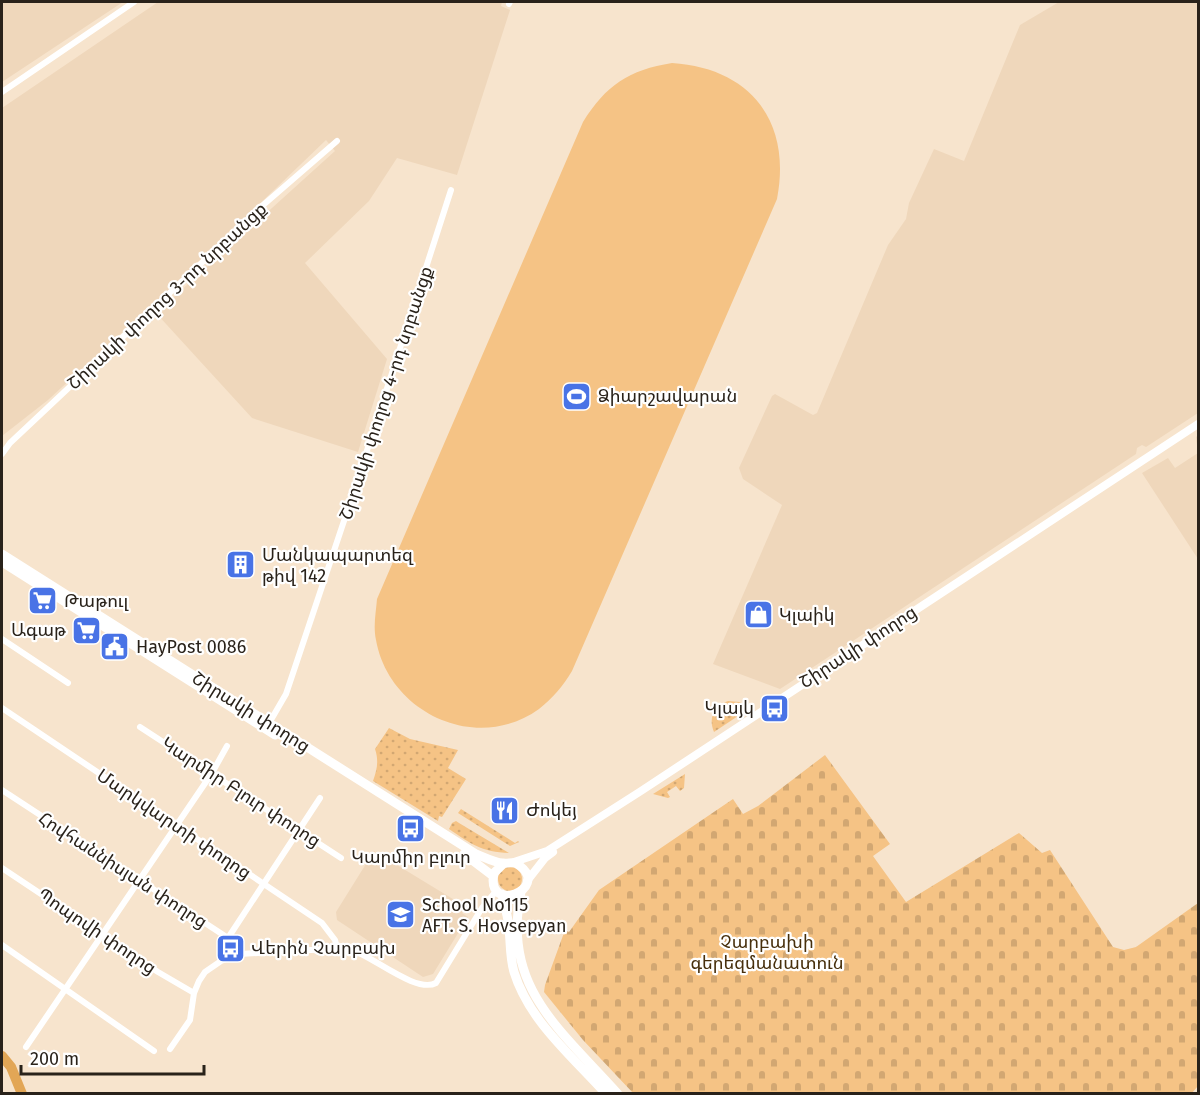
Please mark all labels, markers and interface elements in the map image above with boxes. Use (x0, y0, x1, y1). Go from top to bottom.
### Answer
street label: Շիրակի փողոց 3-րդ նրբանցք (63, 198, 271, 394)
street label: Շիրակի փողոց 4-րդ նրբանցք (335, 263, 437, 523)
sports icon: Ձիարշավարան (561, 380, 593, 412)
place label: Ձիարշավարան (598, 385, 737, 407)
place label: Մանկապարտեզ թիվ 142 (262, 544, 414, 587)
building icon: Մանկապարտեզ թիվ 142 (225, 549, 257, 581)
supermarket icon: Թաթուլ (27, 585, 59, 617)
place label: Թաթուլ (64, 590, 129, 612)
shop icon: Կլաիկ (742, 599, 774, 631)
street label: Շիրակի փողոց (795, 601, 921, 693)
place label: Կլաիկ (779, 604, 835, 626)
supermarket icon: Ագաթ (71, 614, 103, 646)
place label: Ագաթ (11, 619, 67, 641)
public building icon: HayPost 0086 (99, 631, 131, 663)
place label: HayPost 0086 (136, 636, 246, 658)
street label: Շիրակի փողոց (188, 667, 314, 757)
bus stop icon: Կլայկ (759, 692, 791, 724)
place label: Կլայկ (704, 697, 754, 719)
street label: Կարմիր Բլուր փողոց (157, 732, 325, 852)
street label: Մարկվարտի փողոց (93, 764, 255, 884)
restaurant icon: Ժոկեյ (489, 794, 521, 826)
place label: Ժոկեյ (526, 799, 577, 821)
street label: Հովհաննիսյան փողոց (34, 807, 212, 933)
bus stop icon: Կարմիր բլուր (395, 812, 427, 844)
place label: Կարմիր բլուր (351, 846, 471, 868)
street label: Պոպովի փողոց (33, 883, 161, 979)
place label: School No115 AFT. S. Hovsepyan (422, 894, 567, 937)
school or university icon: School No115 AFT. S. Hovsepyan (385, 899, 417, 931)
park label: Չարբախի գերեզմանատուն (690, 931, 844, 974)
bus stop icon: Վերին Չարբախ (214, 932, 246, 964)
place label: Վերին Չարբախ (251, 937, 396, 959)
scale bar (21, 1038, 204, 1076)
text: 200 m (30, 1048, 79, 1070)

